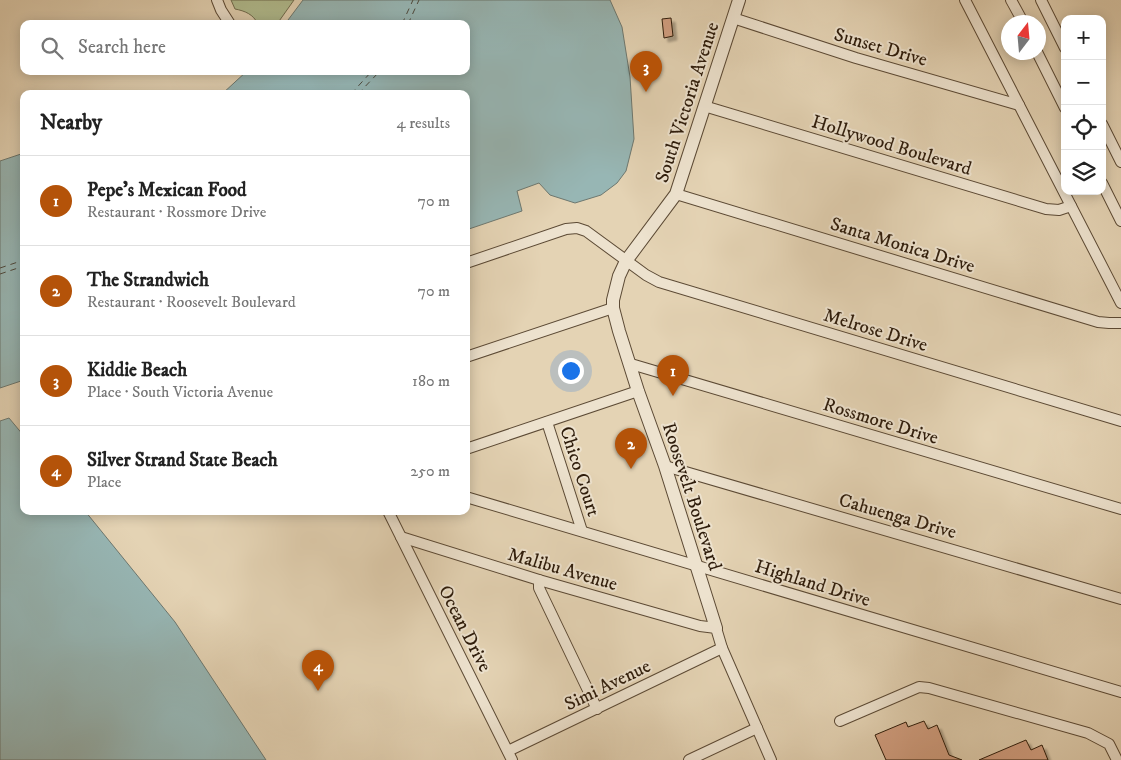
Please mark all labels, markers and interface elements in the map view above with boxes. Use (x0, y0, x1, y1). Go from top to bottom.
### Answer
north arrow (1001, 15, 1046, 60)
map controls (1061, 15, 1106, 195)
button: + (1061, 15, 1106, 60)
street label: South Victoria Avenue (651, 19, 724, 186)
search box (20, 20, 470, 75)
street label: Sunset Drive (831, 23, 930, 72)
icon: search (38, 34, 66, 62)
text: Search here (78, 36, 166, 59)
pin: 3 (630, 51, 662, 92)
button: − (1061, 60, 1106, 105)
button: locate (1061, 105, 1106, 150)
text: Nearby (40, 110, 102, 136)
street label: Hollywood Boulevard (809, 110, 975, 181)
text: 4 results (397, 113, 450, 133)
button: layers (1061, 150, 1106, 195)
text: Pepe's Mexican Food (87, 179, 247, 202)
text: 1 (53, 191, 59, 211)
text: 70 m (418, 191, 450, 211)
text: Restaurant · Rossmore Drive (87, 202, 266, 222)
street label: Santa Monica Drive (828, 213, 978, 278)
text: The Strandwich (87, 269, 209, 292)
text: 2 (52, 281, 60, 301)
text: 70 m (418, 281, 450, 301)
text: Restaurant · Roosevelt Boulevard (87, 292, 296, 312)
street label: Melrose Drive (821, 304, 930, 357)
pin: 1 (657, 355, 689, 396)
your location (558, 358, 584, 384)
text: Kiddie Beach (87, 359, 187, 382)
text: 3 (53, 371, 59, 391)
text: 180 m (412, 371, 450, 391)
text: Place · South Victoria Avenue (87, 382, 273, 402)
street label: Rossmore Drive (820, 393, 941, 450)
street label: Roosevelt Boulevard (657, 420, 726, 574)
street label: Chico Court (554, 424, 605, 519)
pin: 2 (615, 428, 647, 469)
text: Silver Strand State Beach (87, 449, 278, 472)
text: 4 (51, 461, 61, 481)
text: 250 m (410, 461, 450, 481)
text: Place (87, 472, 121, 492)
street label: Cahuenga Drive (836, 489, 959, 544)
street label: Malibu Avenue (505, 543, 620, 596)
street label: Highland Drive (752, 555, 873, 612)
street label: Ocean Drive (433, 582, 496, 676)
pin: 4 (302, 650, 334, 691)
street label: Simi Avenue (561, 655, 655, 716)

